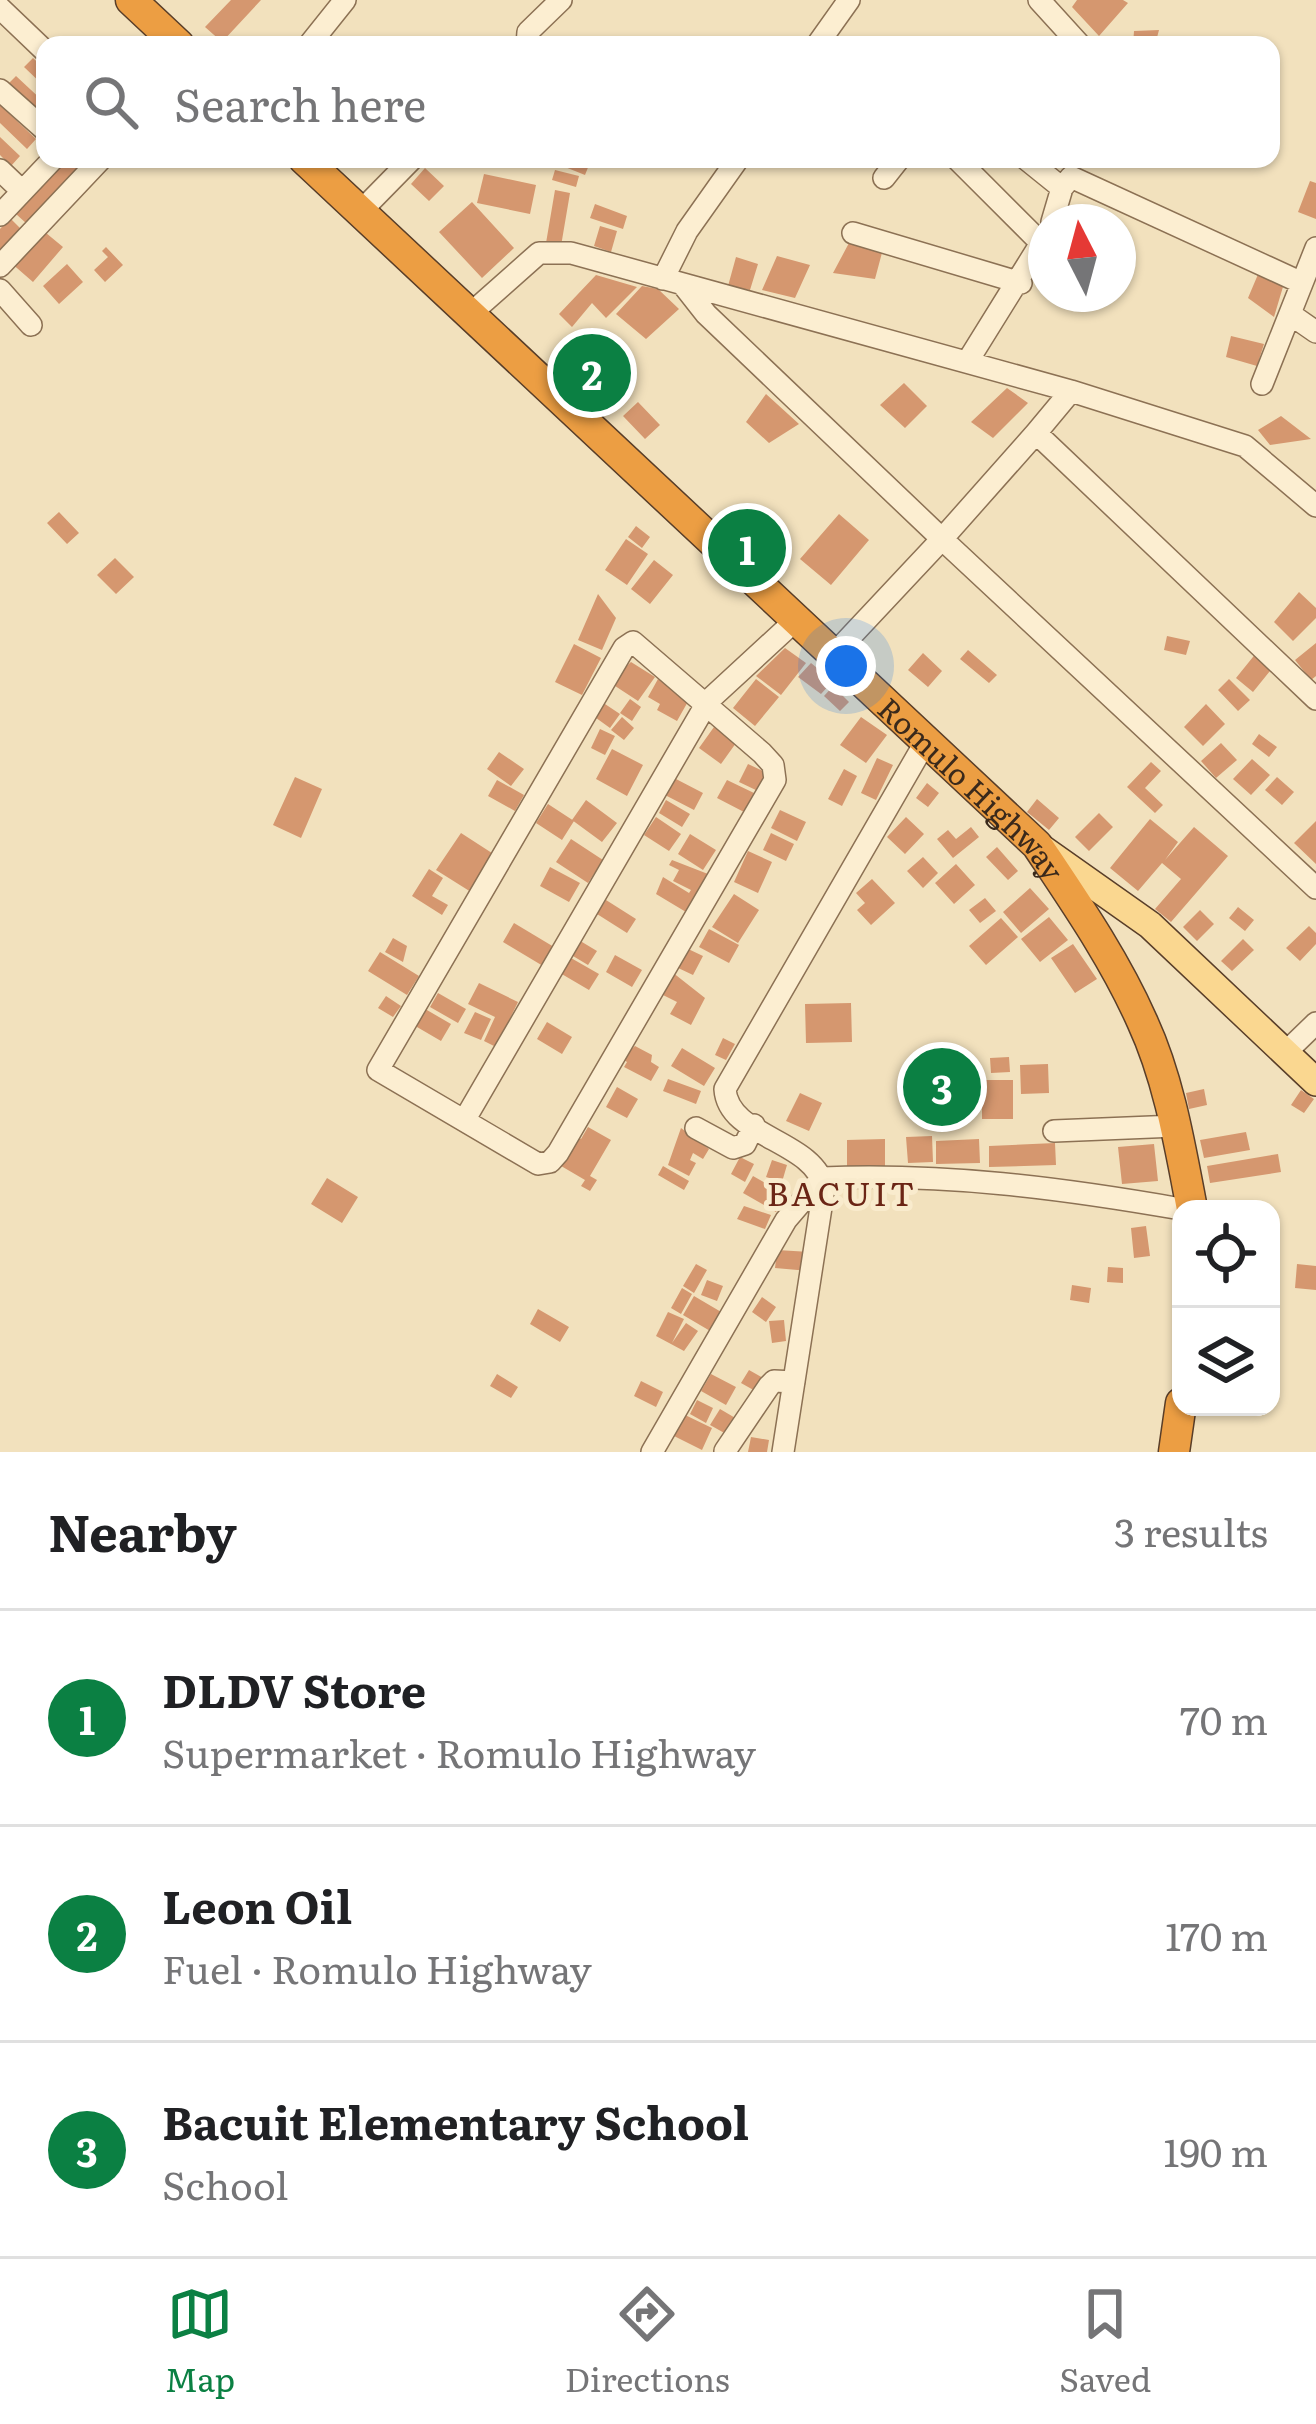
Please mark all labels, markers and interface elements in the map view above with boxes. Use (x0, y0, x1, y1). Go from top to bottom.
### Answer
search box (36, 36, 1280, 168)
icon: search (78, 69, 144, 135)
text: Search here (174, 69, 426, 136)
north arrow (1028, 204, 1136, 312)
pin: 2 (553, 328, 631, 418)
pin: 1 (708, 503, 786, 593)
your location (816, 636, 876, 696)
street label: Romulo Highway (869, 686, 1076, 889)
pin: 3 (903, 1042, 981, 1132)
district label: BACUIT (767, 1167, 917, 1216)
map controls (1172, 1200, 1280, 1416)
button: locate (1172, 1200, 1280, 1308)
button: layers (1172, 1308, 1280, 1416)
text: Nearby (48, 1492, 237, 1568)
text: 3 results (1114, 1501, 1268, 1559)
text: DLDV Store (162, 1655, 426, 1722)
text: 1 (79, 1689, 95, 1747)
text: 70 m (1180, 1689, 1268, 1747)
text: Supermarket · Romulo Highway (162, 1722, 756, 1780)
text: Leon Oil (162, 1871, 352, 1938)
text: 2 (77, 1905, 97, 1963)
text: 170 m (1165, 1905, 1268, 1963)
text: Fuel · Romulo Highway (162, 1938, 592, 1996)
text: Bacuit Elementary School (162, 2087, 749, 2154)
text: 3 (76, 2121, 98, 2179)
text: 190 m (1164, 2121, 1268, 2179)
text: School (162, 2154, 288, 2212)
tab: Map (165, 2281, 235, 2402)
tab: Directions (565, 2281, 730, 2402)
tab: Saved (1059, 2281, 1151, 2402)

